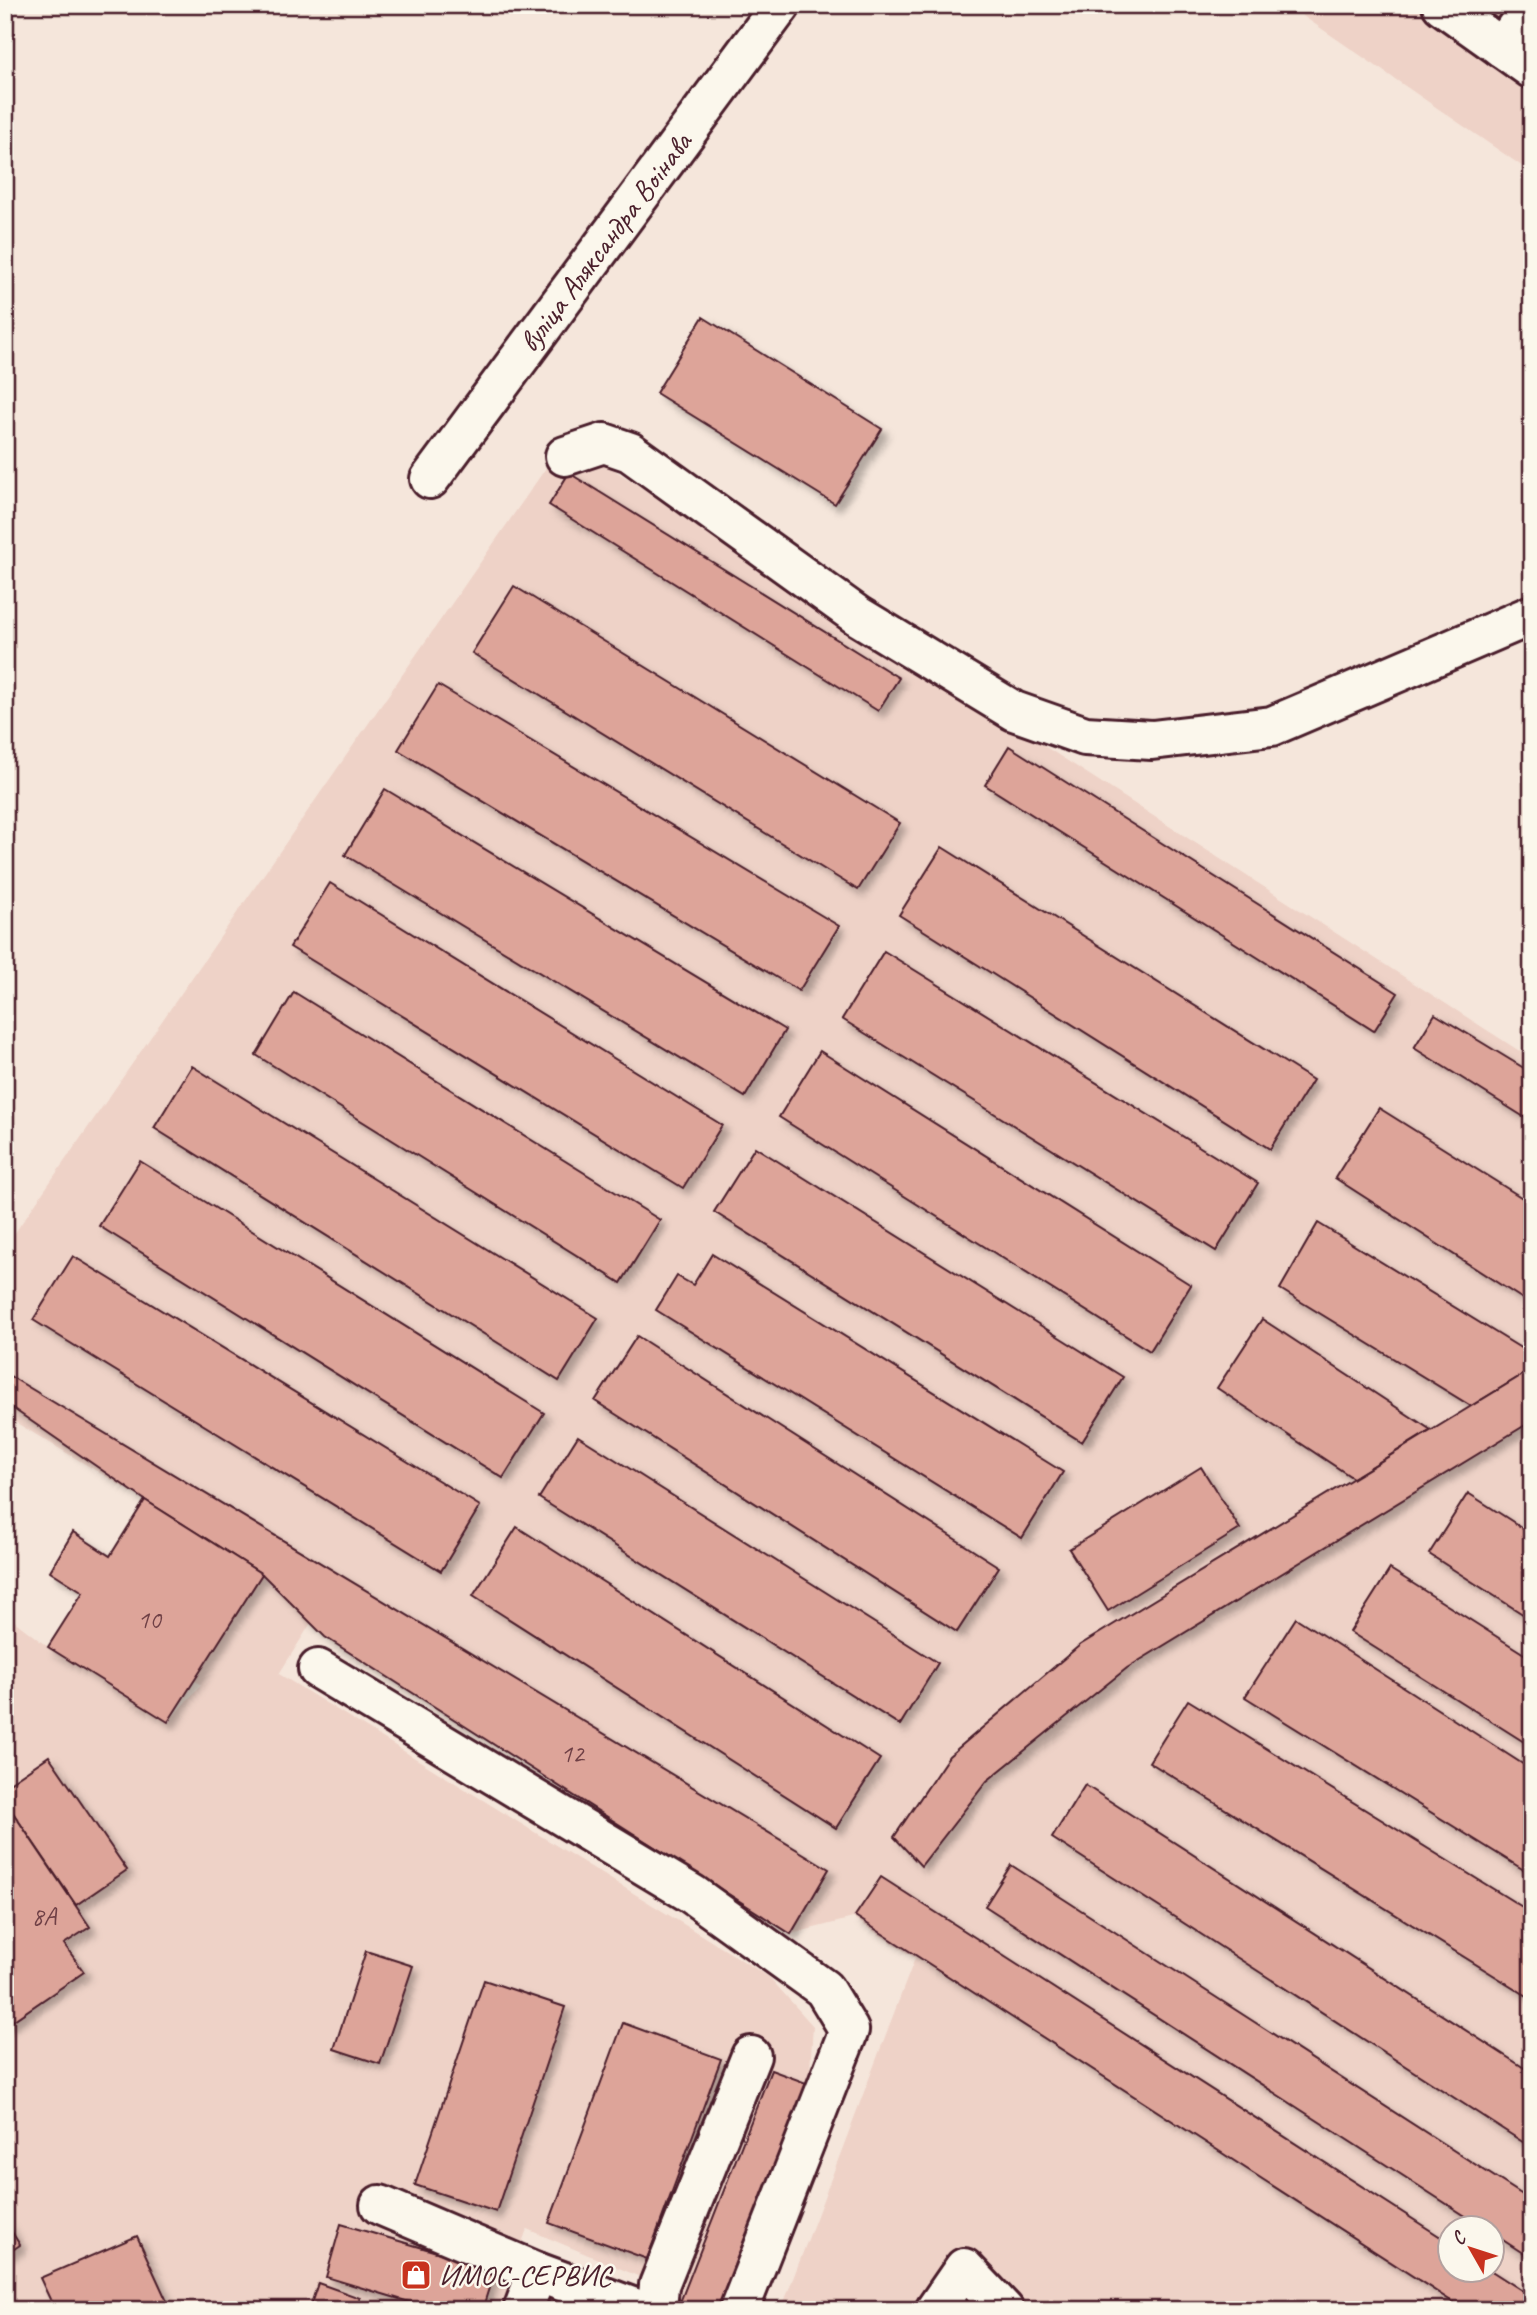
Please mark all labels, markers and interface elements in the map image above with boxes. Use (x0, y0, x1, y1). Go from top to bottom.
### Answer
street label: вуліца Аляксандра Воінава (510, 123, 701, 359)
house number: 10 (137, 1603, 163, 1636)
house number: 12 (560, 1737, 586, 1770)
house number: 8А (32, 1900, 58, 1933)
north arrow (1436, 2214, 1506, 2284)
text: С (1446, 2226, 1473, 2250)
place label: ИМОС-СЕРВИС (439, 2256, 614, 2294)
shop icon: ИМОС-СЕРВИС (399, 2258, 433, 2292)

